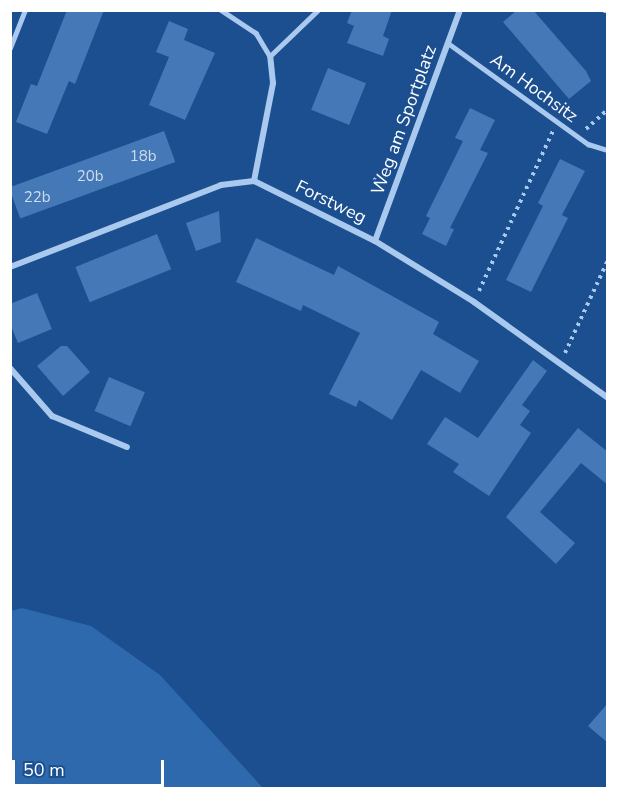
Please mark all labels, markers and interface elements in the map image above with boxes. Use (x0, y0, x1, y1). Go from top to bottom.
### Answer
street label: Weg am Sportplatz (367, 42, 441, 198)
street label: Am Hochsitz (486, 49, 582, 127)
house number: 18b (130, 148, 156, 166)
house number: 20b (77, 168, 103, 186)
street label: Forstweg (292, 176, 370, 228)
house number: 22b (24, 189, 50, 207)
scale bar (15, 748, 166, 786)
text: 50 m (23, 758, 65, 782)

